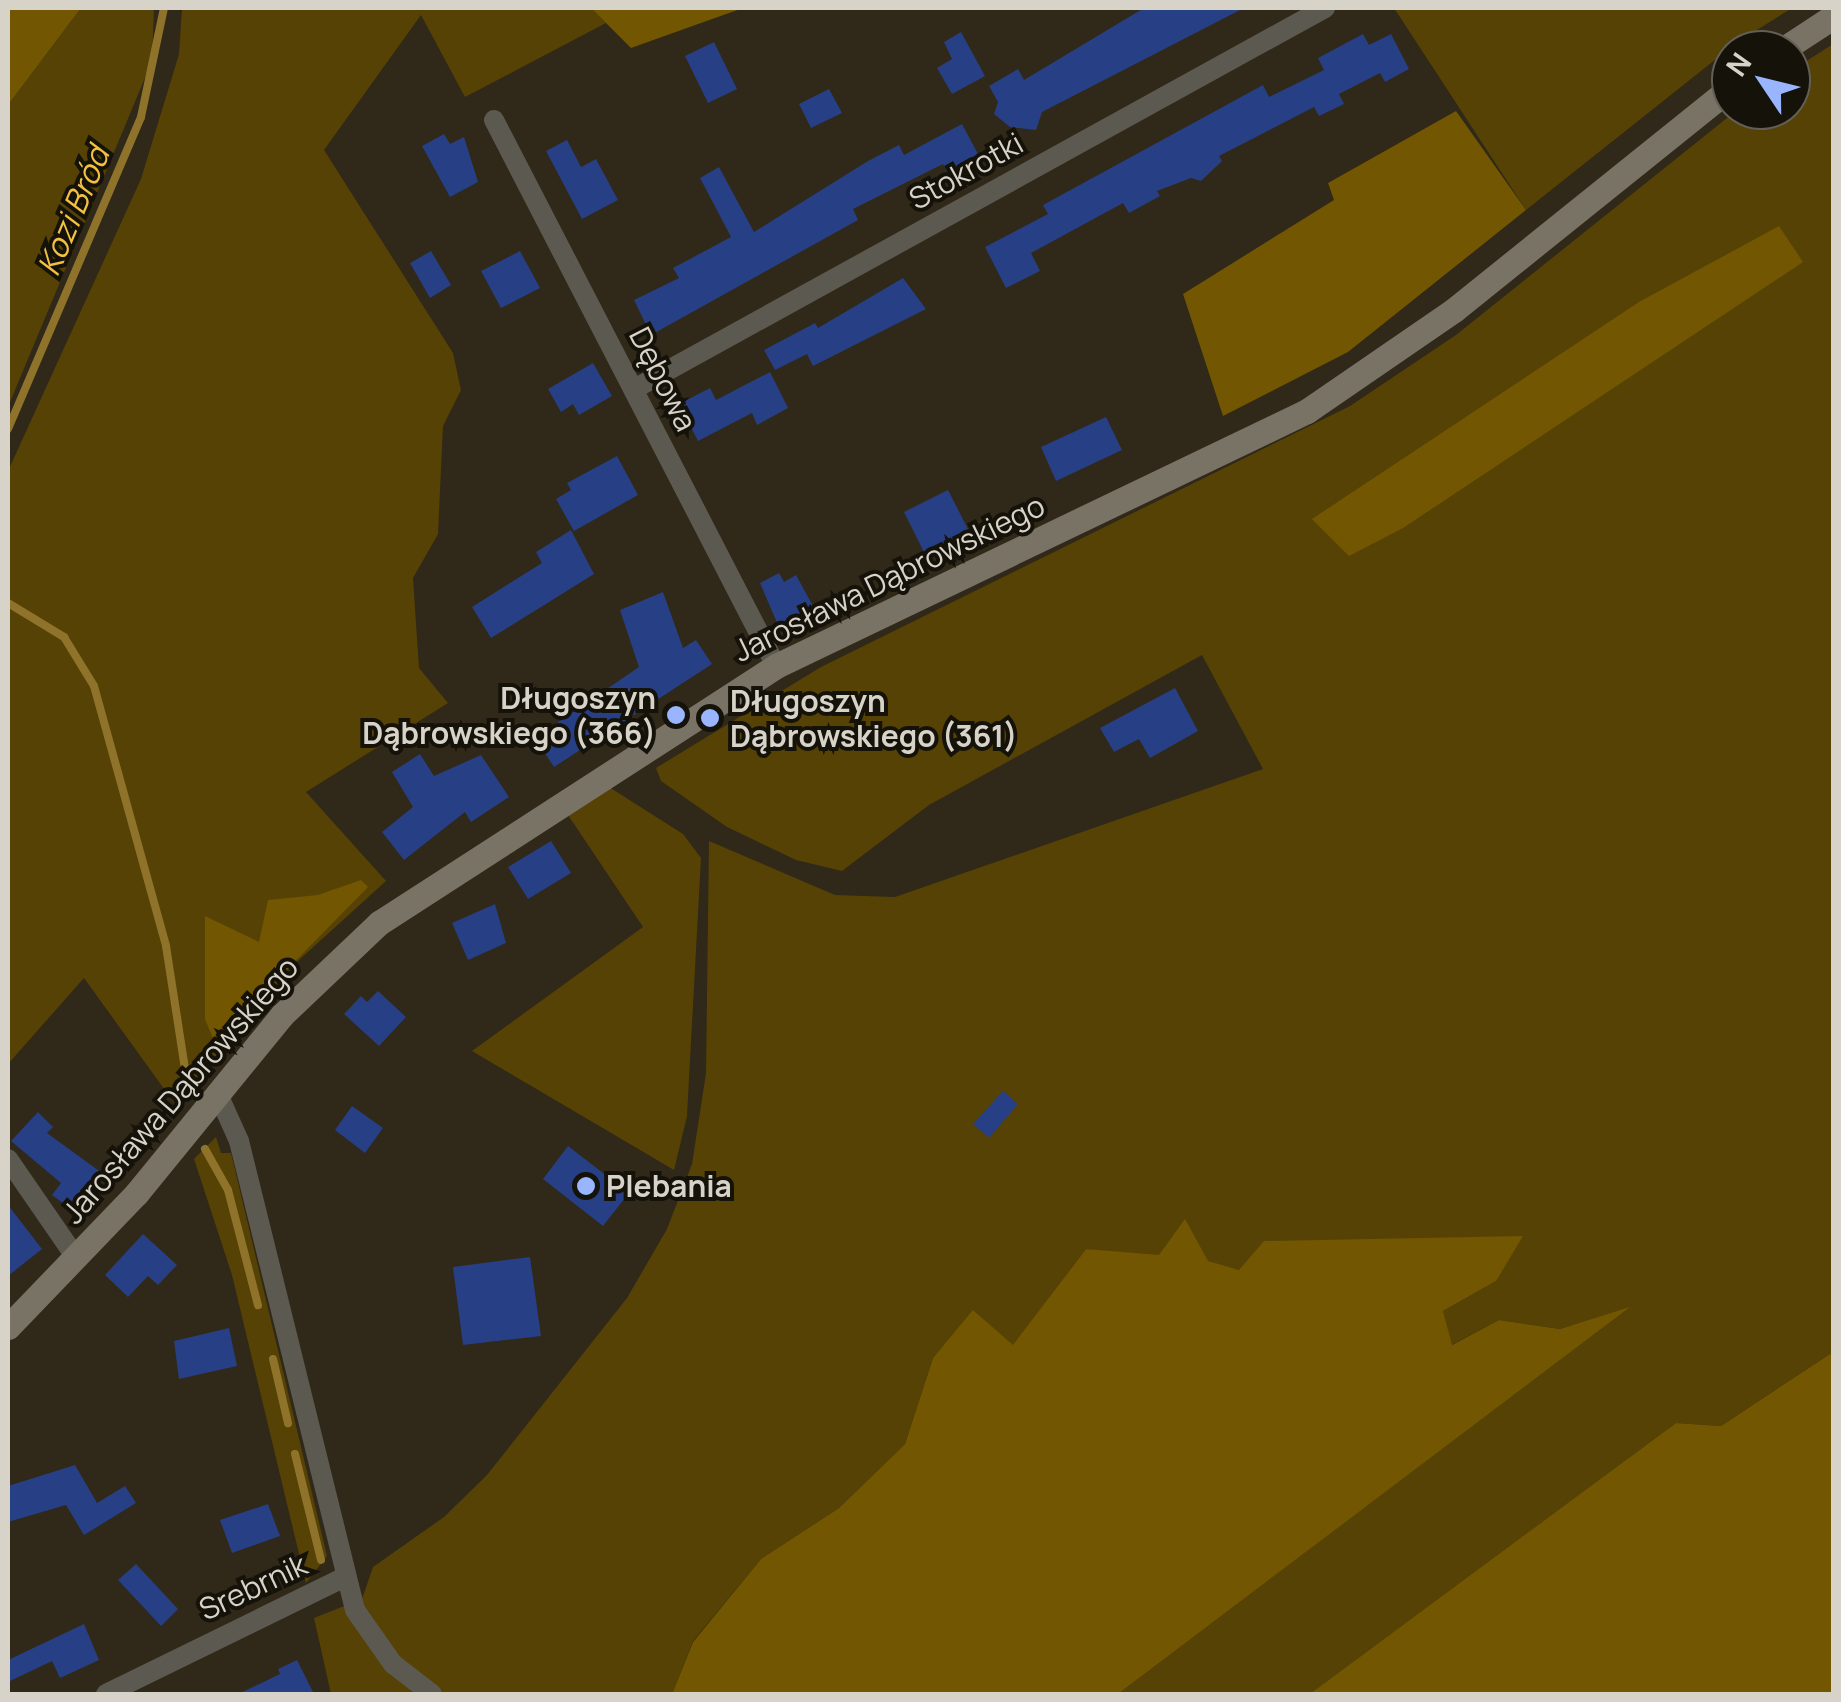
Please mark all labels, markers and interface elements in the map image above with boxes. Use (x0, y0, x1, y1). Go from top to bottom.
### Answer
north arrow (1711, 30, 1811, 130)
text: N (1717, 45, 1759, 83)
street label: Stokrotki (903, 125, 1029, 217)
water label: Kozi Bród (29, 141, 117, 281)
street label: Dębowa (622, 321, 704, 437)
street label: Jarosława Dąbrowskiego (728, 487, 1050, 669)
place label: Długoszyn Dąbrowskiego (366) (362, 680, 656, 750)
place label: Długoszyn Dąbrowskiego (361) (730, 683, 1018, 754)
marker: Długoszyn Dąbrowskiego (366) (665, 704, 687, 726)
marker: Długoszyn Dąbrowskiego (361) (699, 707, 721, 729)
street label: Jarosława Dąbrowskiego (54, 949, 306, 1231)
place label: Plebania (606, 1168, 732, 1204)
marker: Plebania (575, 1175, 597, 1197)
street label: Srebrnik (193, 1546, 313, 1628)

